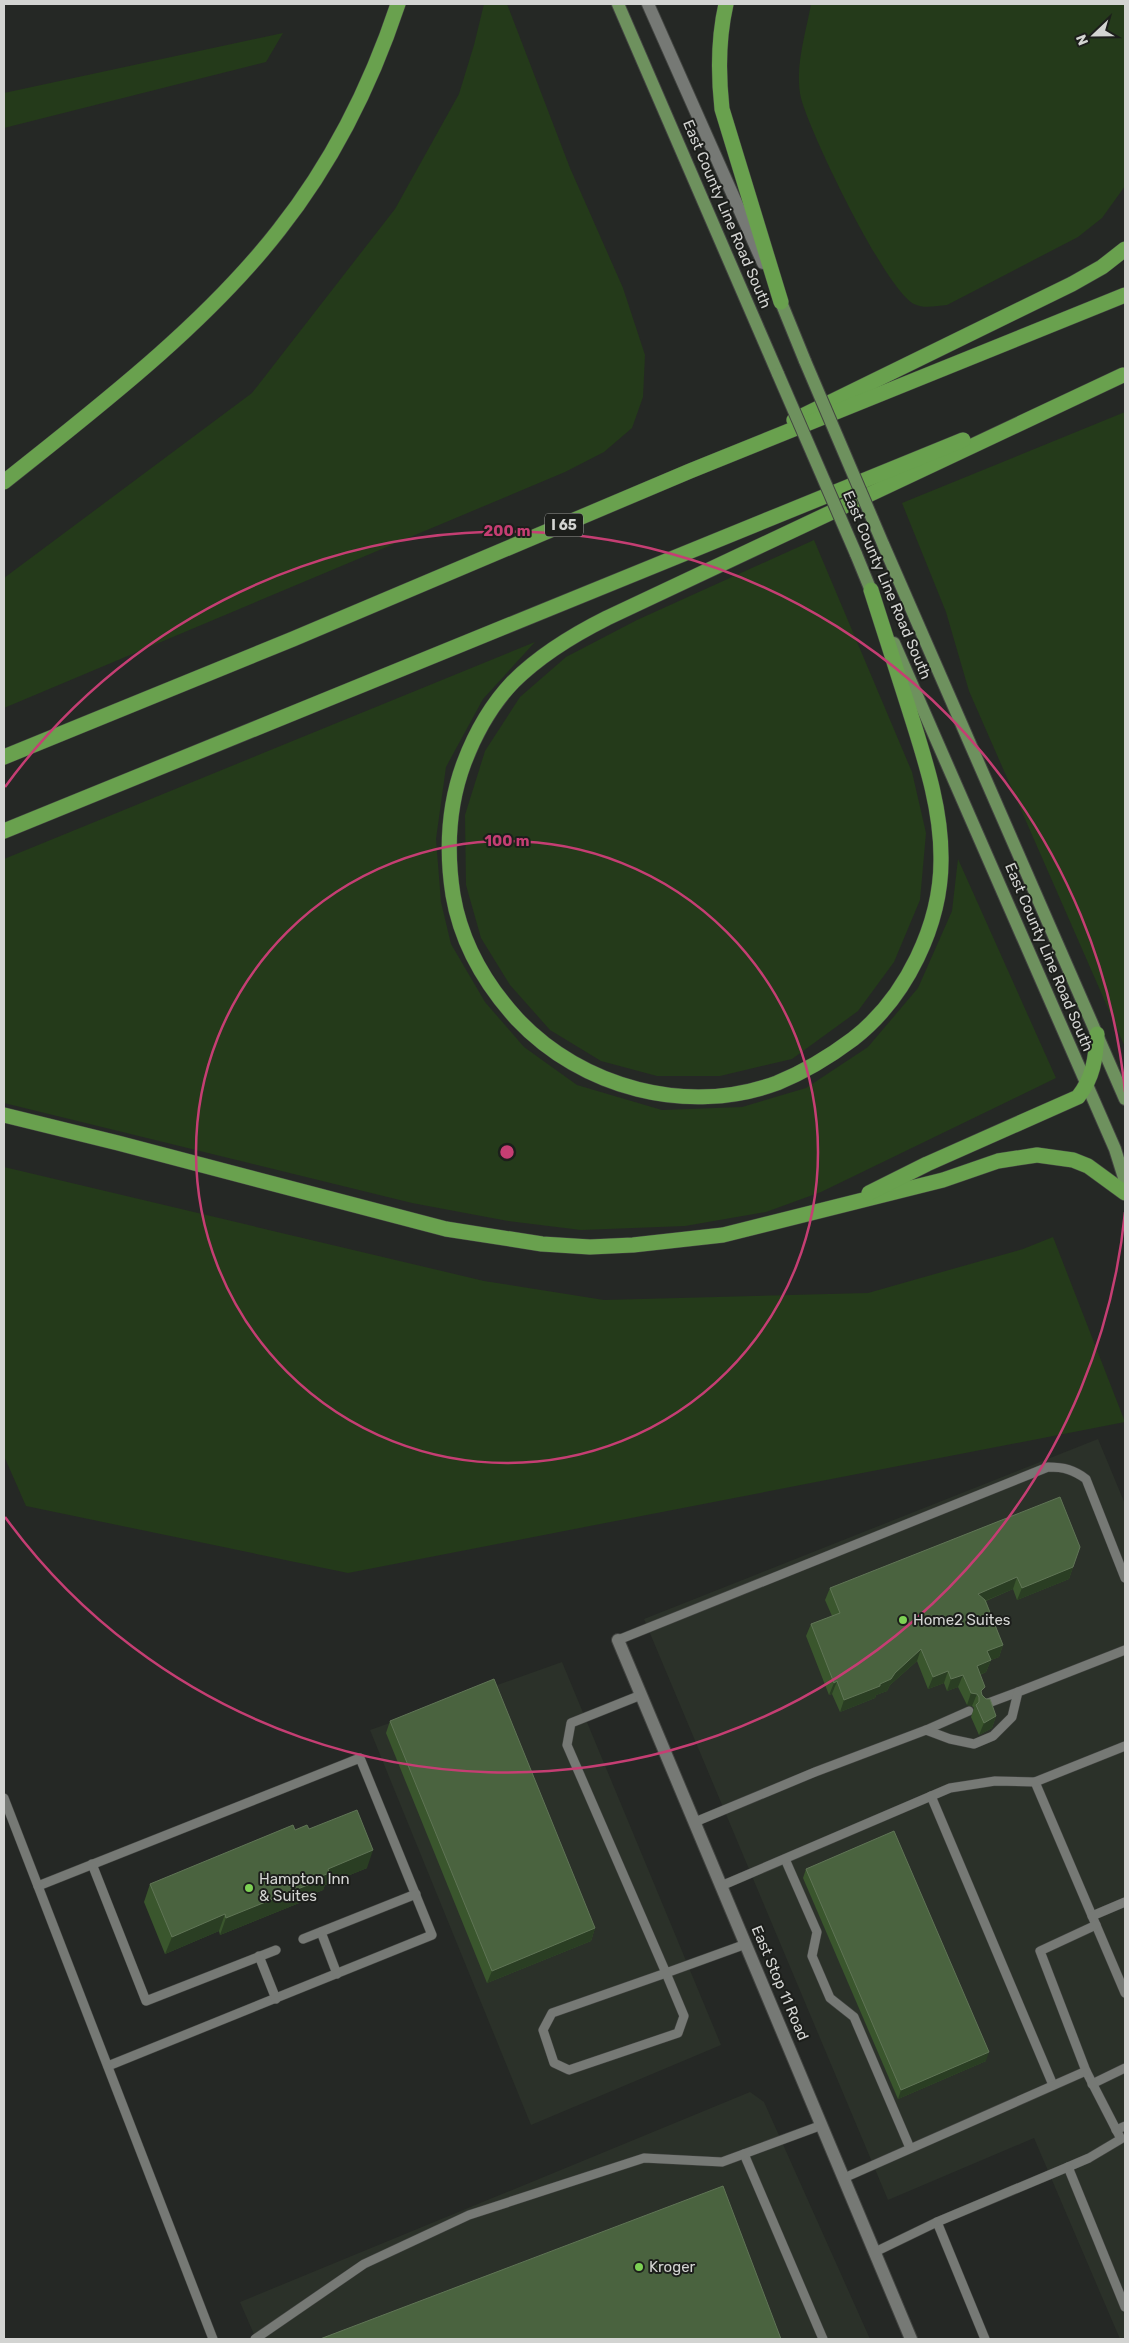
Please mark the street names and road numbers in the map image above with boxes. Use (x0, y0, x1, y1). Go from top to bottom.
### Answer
street label: East County Line Road South (679, 117, 775, 311)
street label: East County Line Road South (839, 488, 935, 682)
road number: I 65 (545, 514, 583, 536)
street label: East County Line Road South (1001, 860, 1097, 1054)
street label: East Stop 11 Road (748, 1923, 812, 2043)

